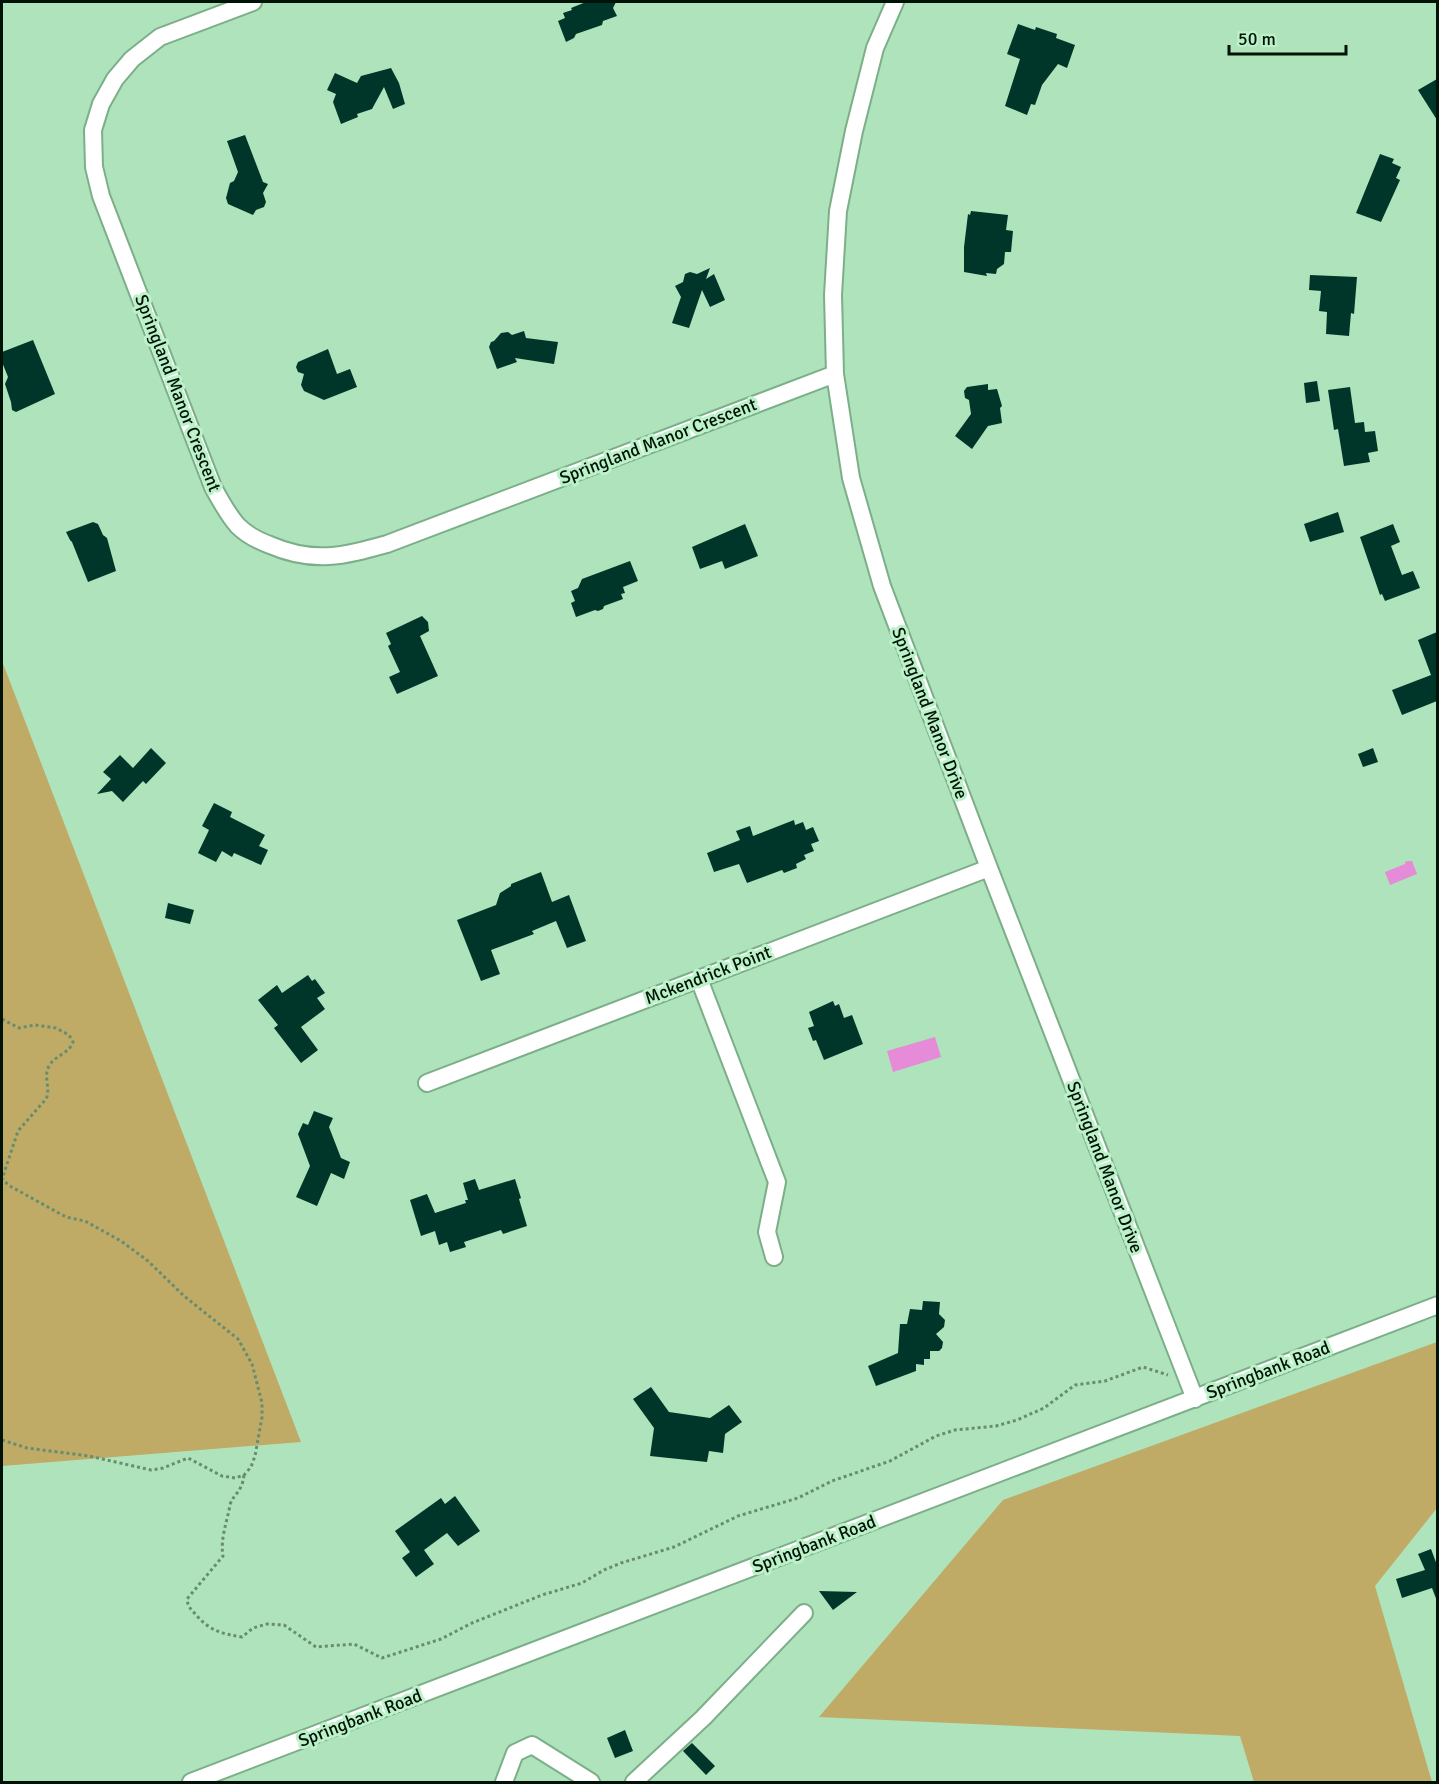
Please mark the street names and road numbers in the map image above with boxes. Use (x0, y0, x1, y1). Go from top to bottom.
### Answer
street label: Springland Manor Crescent (130, 291, 226, 495)
street label: Springland Manor Crescent (556, 393, 760, 489)
street label: Springland Manor Drive (887, 624, 973, 802)
street label: Mckendrick Point (642, 941, 774, 1009)
street label: Springland Manor Drive (1062, 1078, 1148, 1256)
street label: Springbank Road (1203, 1336, 1333, 1404)
street label: Springbank Road (749, 1510, 879, 1578)
street label: Springbank Road (295, 1684, 425, 1752)

